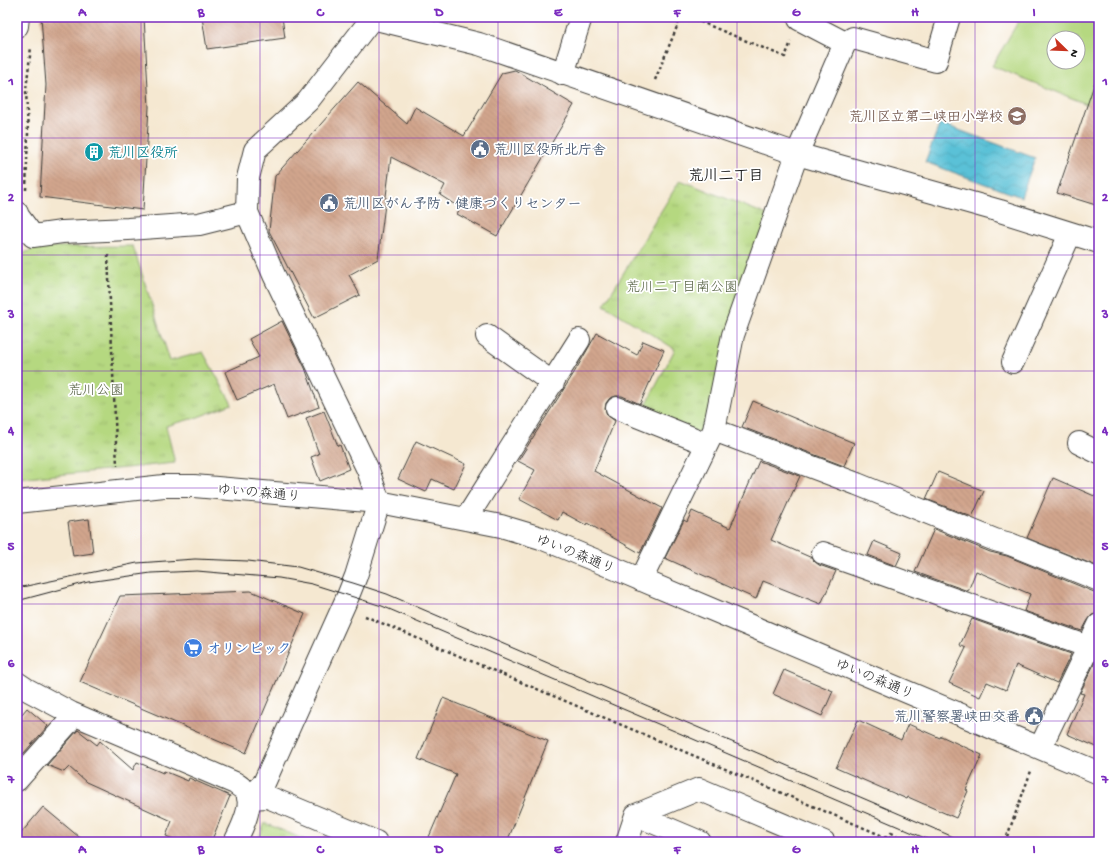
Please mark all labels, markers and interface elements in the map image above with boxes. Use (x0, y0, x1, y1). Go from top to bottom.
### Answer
text: A (77, 6, 87, 21)
text: B (197, 6, 206, 21)
text: C (315, 6, 325, 21)
text: D (434, 6, 444, 21)
text: E (554, 6, 563, 21)
text: F (673, 6, 682, 21)
text: G (792, 6, 801, 21)
text: H (911, 6, 919, 21)
text: I (1032, 6, 1036, 21)
north arrow (1046, 30, 1086, 70)
text: N (1066, 47, 1080, 59)
text: 1 (7, 75, 14, 90)
text: 1 (1101, 75, 1108, 90)
school or university icon: 荒川区立第二峡田小学校 (1006, 105, 1028, 127)
place label: 荒川区立第二峡田小学校 (849, 110, 1003, 127)
public building icon: 荒川区役所北庁舎 (469, 138, 491, 160)
building icon: 荒川区役所 (83, 141, 105, 163)
place label: 荒川区役所北庁舎 (494, 142, 606, 160)
place label: 荒川区役所 (108, 145, 178, 163)
district label: 荒川二丁目 (688, 167, 764, 186)
text: 2 (8, 191, 15, 206)
text: 2 (1102, 191, 1109, 206)
public building icon: 荒川区がん予防・健康づくりセンター (318, 192, 340, 214)
place label: 荒川区がん予防・健康づくりセンター (343, 197, 581, 214)
park label: 荒川二丁目南公園 (626, 280, 738, 297)
text: 3 (7, 308, 15, 323)
text: 3 (1101, 308, 1109, 323)
park label: 荒川公園 (68, 383, 124, 400)
text: 4 (7, 424, 15, 439)
text: 4 (1101, 424, 1109, 439)
street label: ゆいの森通り (216, 482, 301, 507)
street label: ゆいの森通り (533, 532, 617, 579)
text: 5 (8, 540, 15, 555)
text: 5 (1102, 540, 1109, 555)
supermarket icon: オリンピック (182, 637, 204, 659)
place label: オリンピック (207, 642, 291, 659)
street label: ゆいの森通り (832, 656, 916, 705)
text: 6 (8, 657, 15, 672)
text: 6 (1102, 657, 1109, 672)
public building icon: 荒川警察署峡田交番 (1023, 705, 1045, 727)
place label: 荒川警察署峡田交番 (894, 709, 1020, 727)
text: 7 (7, 773, 16, 788)
text: 7 (1101, 773, 1110, 788)
text: A (77, 843, 87, 858)
text: B (197, 843, 206, 858)
text: C (315, 843, 325, 858)
text: D (434, 843, 444, 858)
text: E (554, 843, 563, 858)
text: F (673, 843, 682, 858)
text: G (792, 843, 801, 858)
text: H (911, 843, 919, 858)
text: I (1032, 843, 1036, 858)

